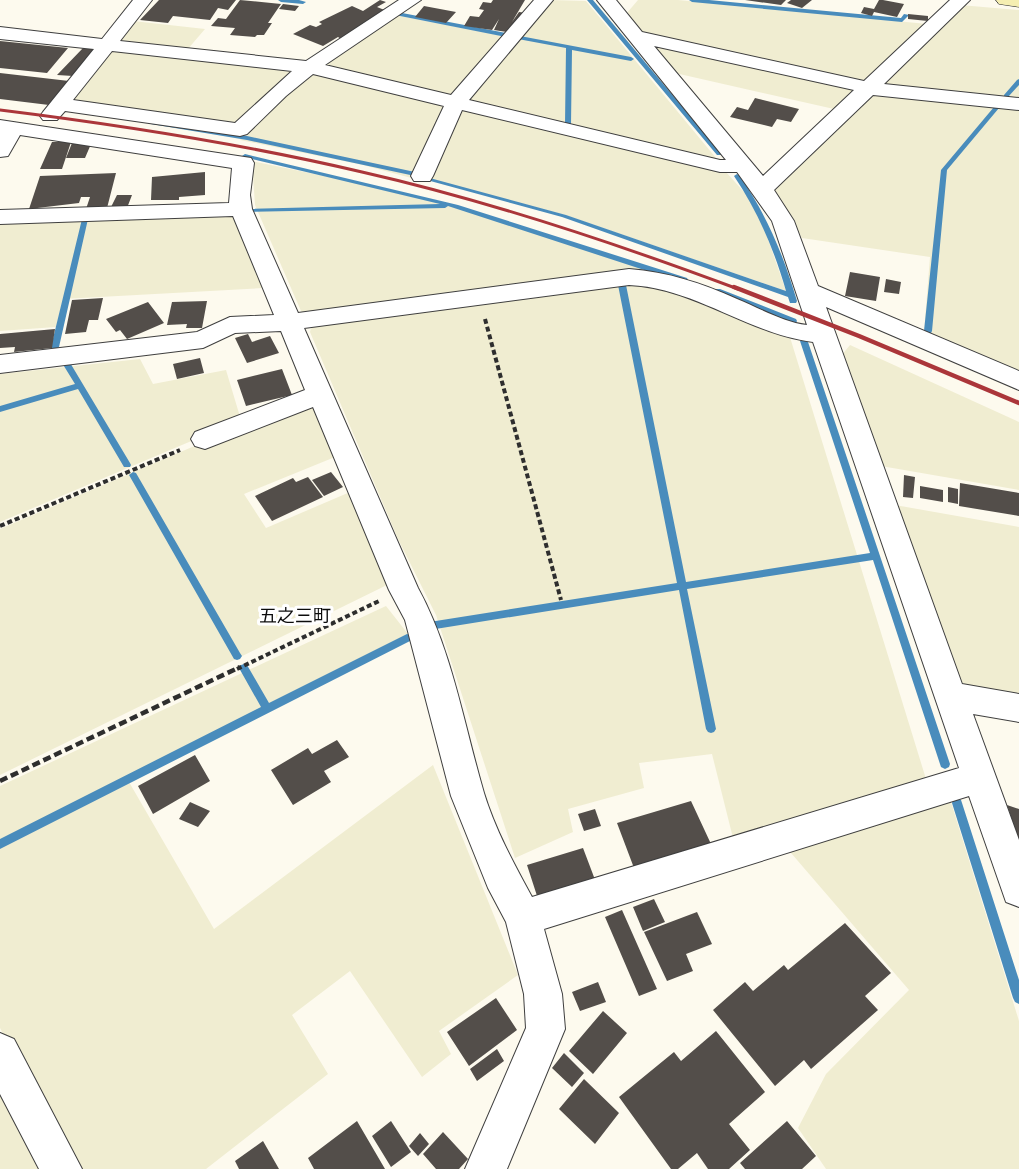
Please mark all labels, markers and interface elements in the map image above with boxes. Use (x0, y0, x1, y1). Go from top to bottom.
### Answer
district label: 五之三町 (259, 603, 331, 627)

